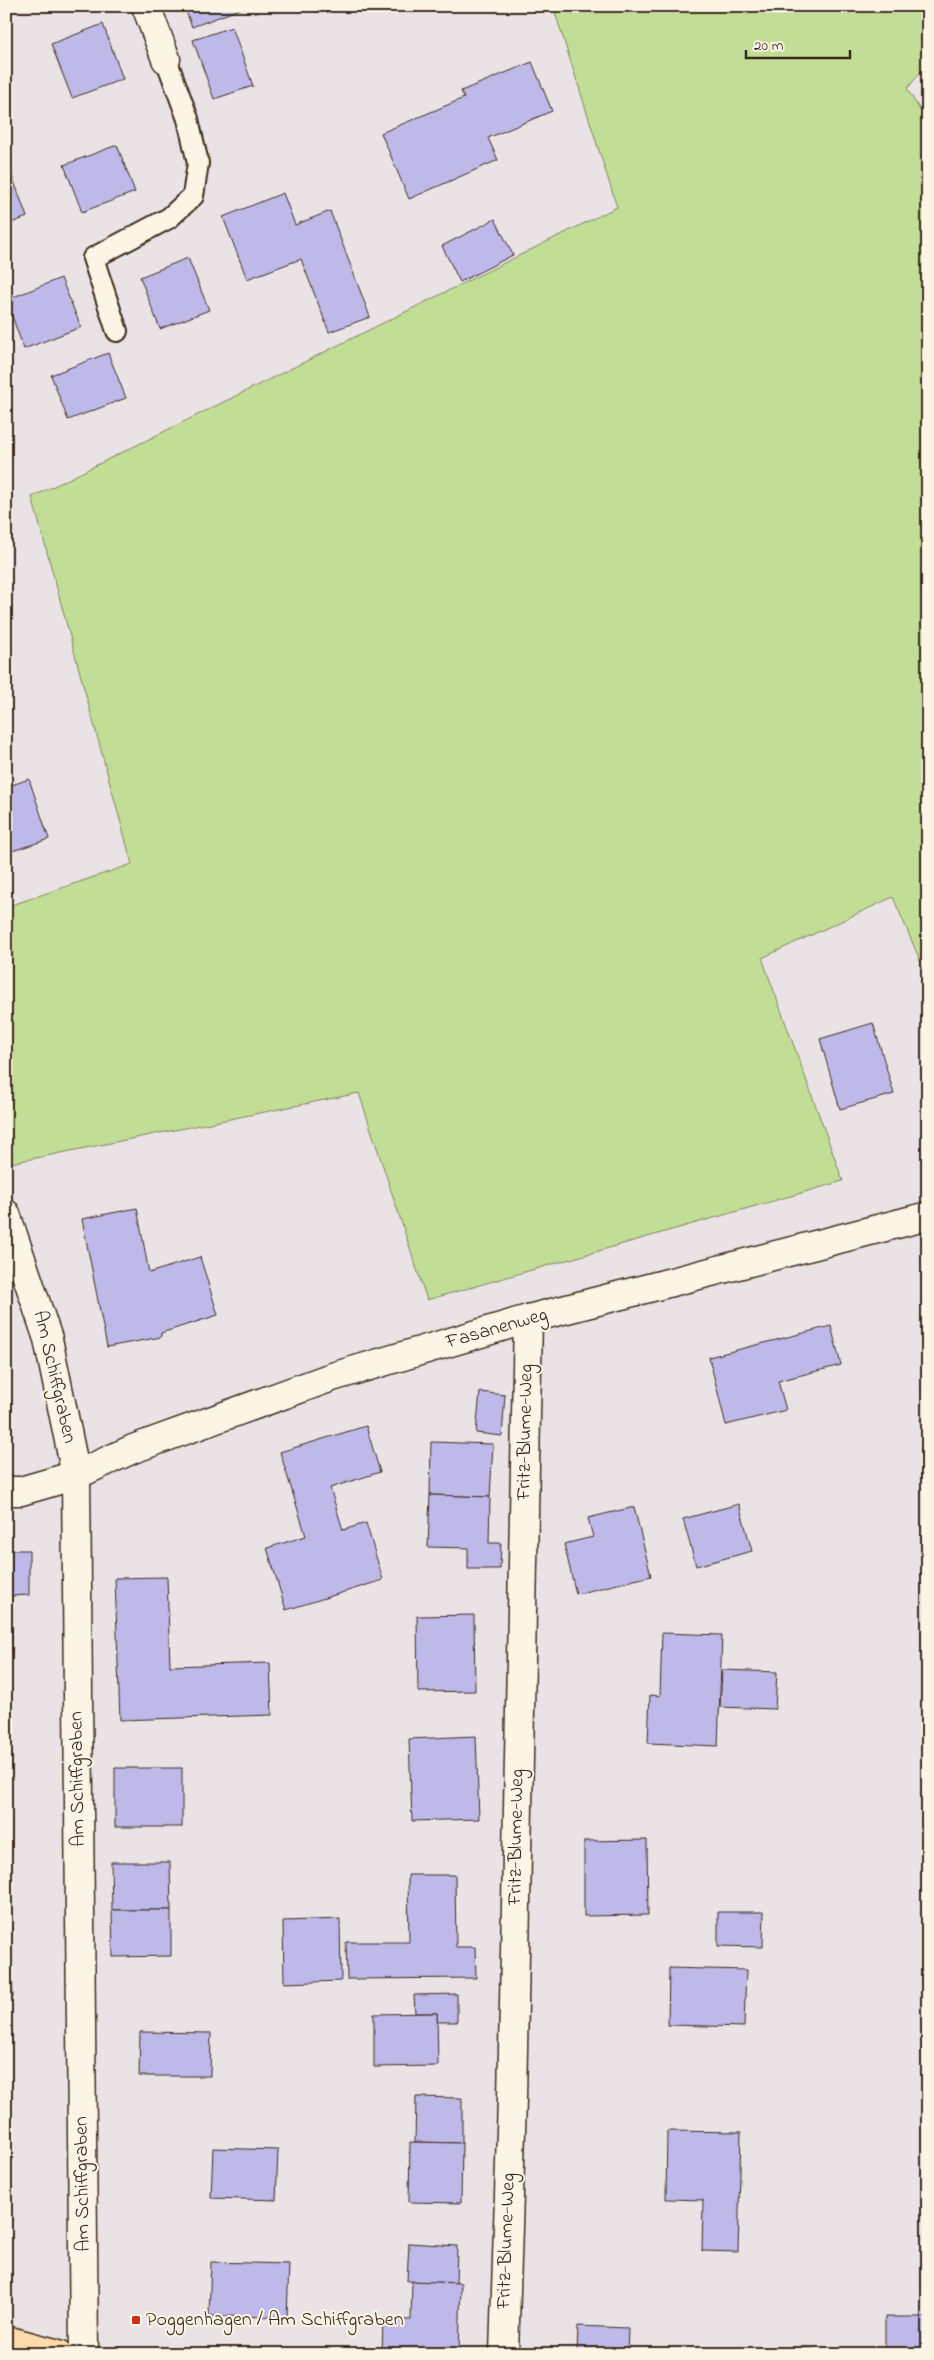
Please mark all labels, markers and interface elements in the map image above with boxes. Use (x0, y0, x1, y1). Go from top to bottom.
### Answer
scale bar (746, 28, 850, 60)
text: 20 m (754, 35, 784, 57)
street label: Fasanenweg (442, 1301, 551, 1359)
street label: Am Schiffgraben (24, 1308, 83, 1447)
street label: Fritz-Blume-Weg (510, 1364, 543, 1501)
street label: Am Schiffgraben (62, 1711, 95, 1847)
street label: Fritz-Blume-Weg (501, 1769, 534, 1906)
street label: Am Schiffgraben (67, 2116, 100, 2252)
street label: Fritz-Blume-Weg (490, 2172, 525, 2311)
place label: Poggenhagen / Am Schiffgraben (146, 2306, 404, 2336)
marker: Poggenhagen / Am Schiffgraben (130, 2314, 142, 2326)

